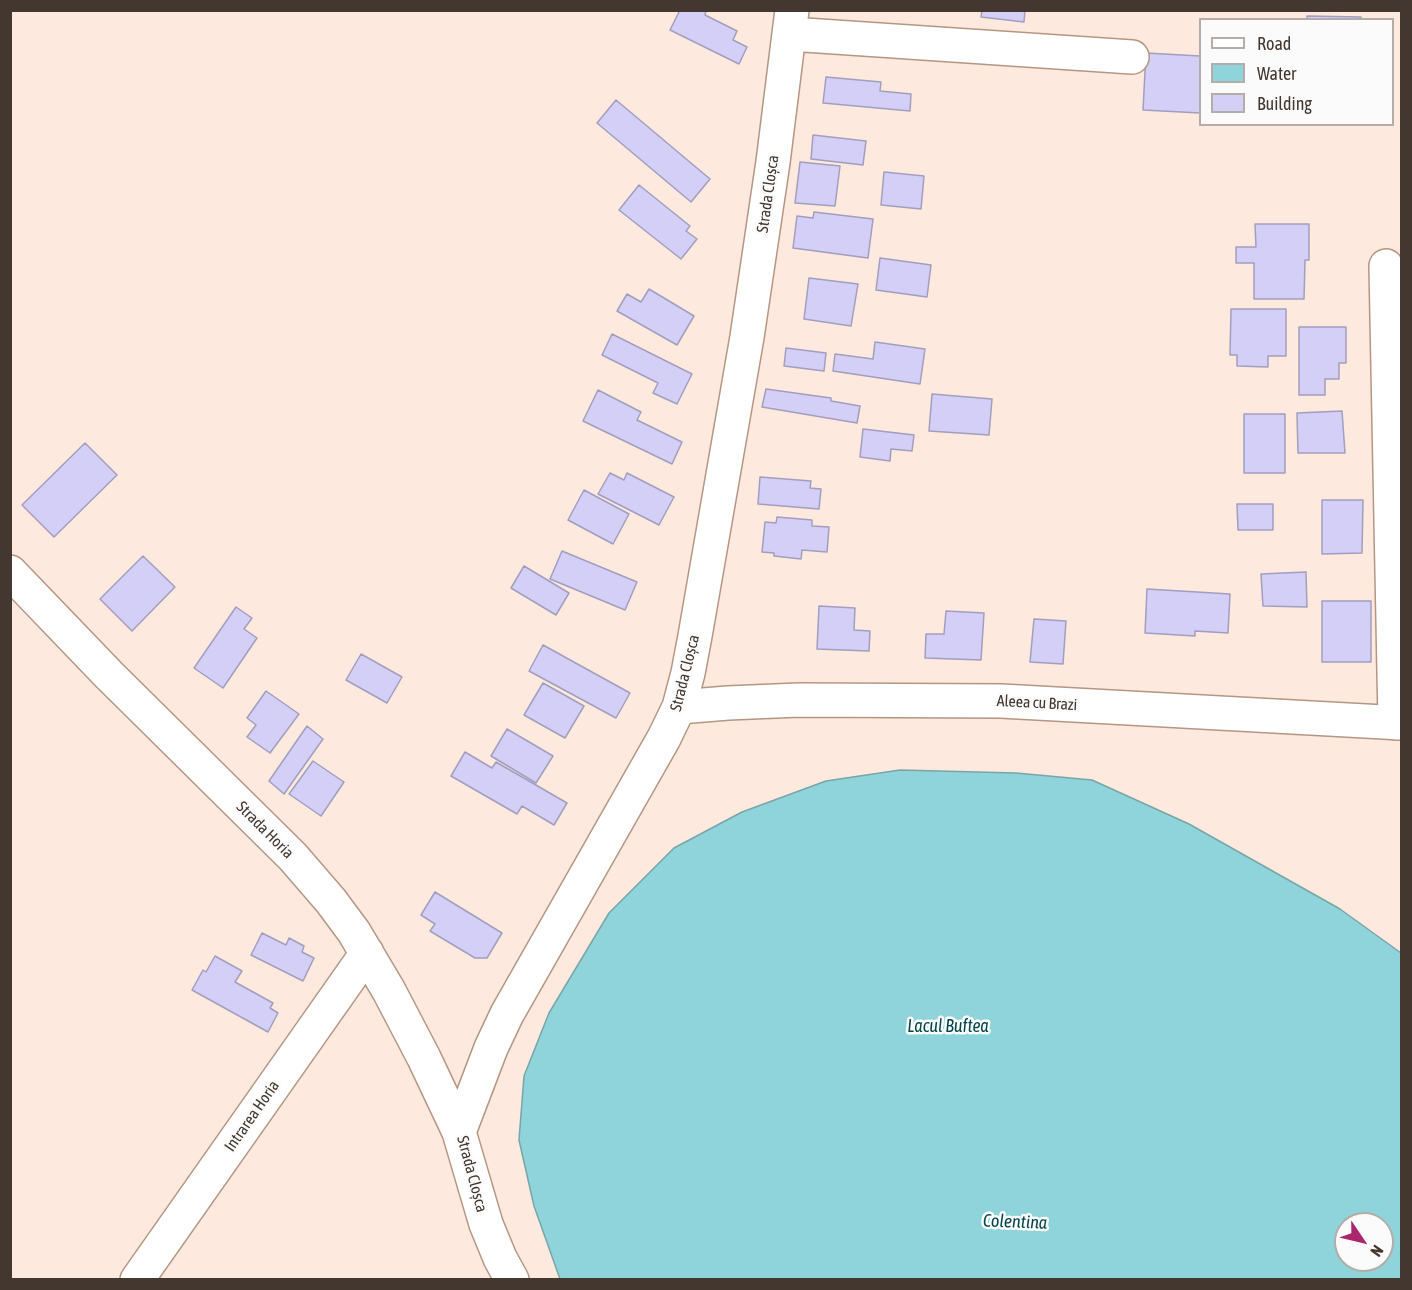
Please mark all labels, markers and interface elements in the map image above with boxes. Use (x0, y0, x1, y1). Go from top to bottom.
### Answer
legend (1199, 18, 1394, 126)
text: Road (1257, 33, 1291, 54)
text: Water (1257, 63, 1296, 84)
text: Building (1257, 93, 1312, 114)
street label: Strada Cloșca (753, 154, 783, 234)
street label: Strada Cloșca (666, 633, 704, 713)
street label: Aleea cu Brazi (996, 691, 1078, 715)
street label: Strada Horia (232, 797, 298, 863)
water label: Lacul Buftea (907, 1015, 989, 1037)
street label: Intrarea Horia (220, 1077, 284, 1155)
street label: Strada Cloșca (453, 1134, 491, 1214)
water label: Colentina (982, 1210, 1048, 1234)
north arrow (1334, 1212, 1394, 1272)
text: N (1367, 1242, 1387, 1260)

